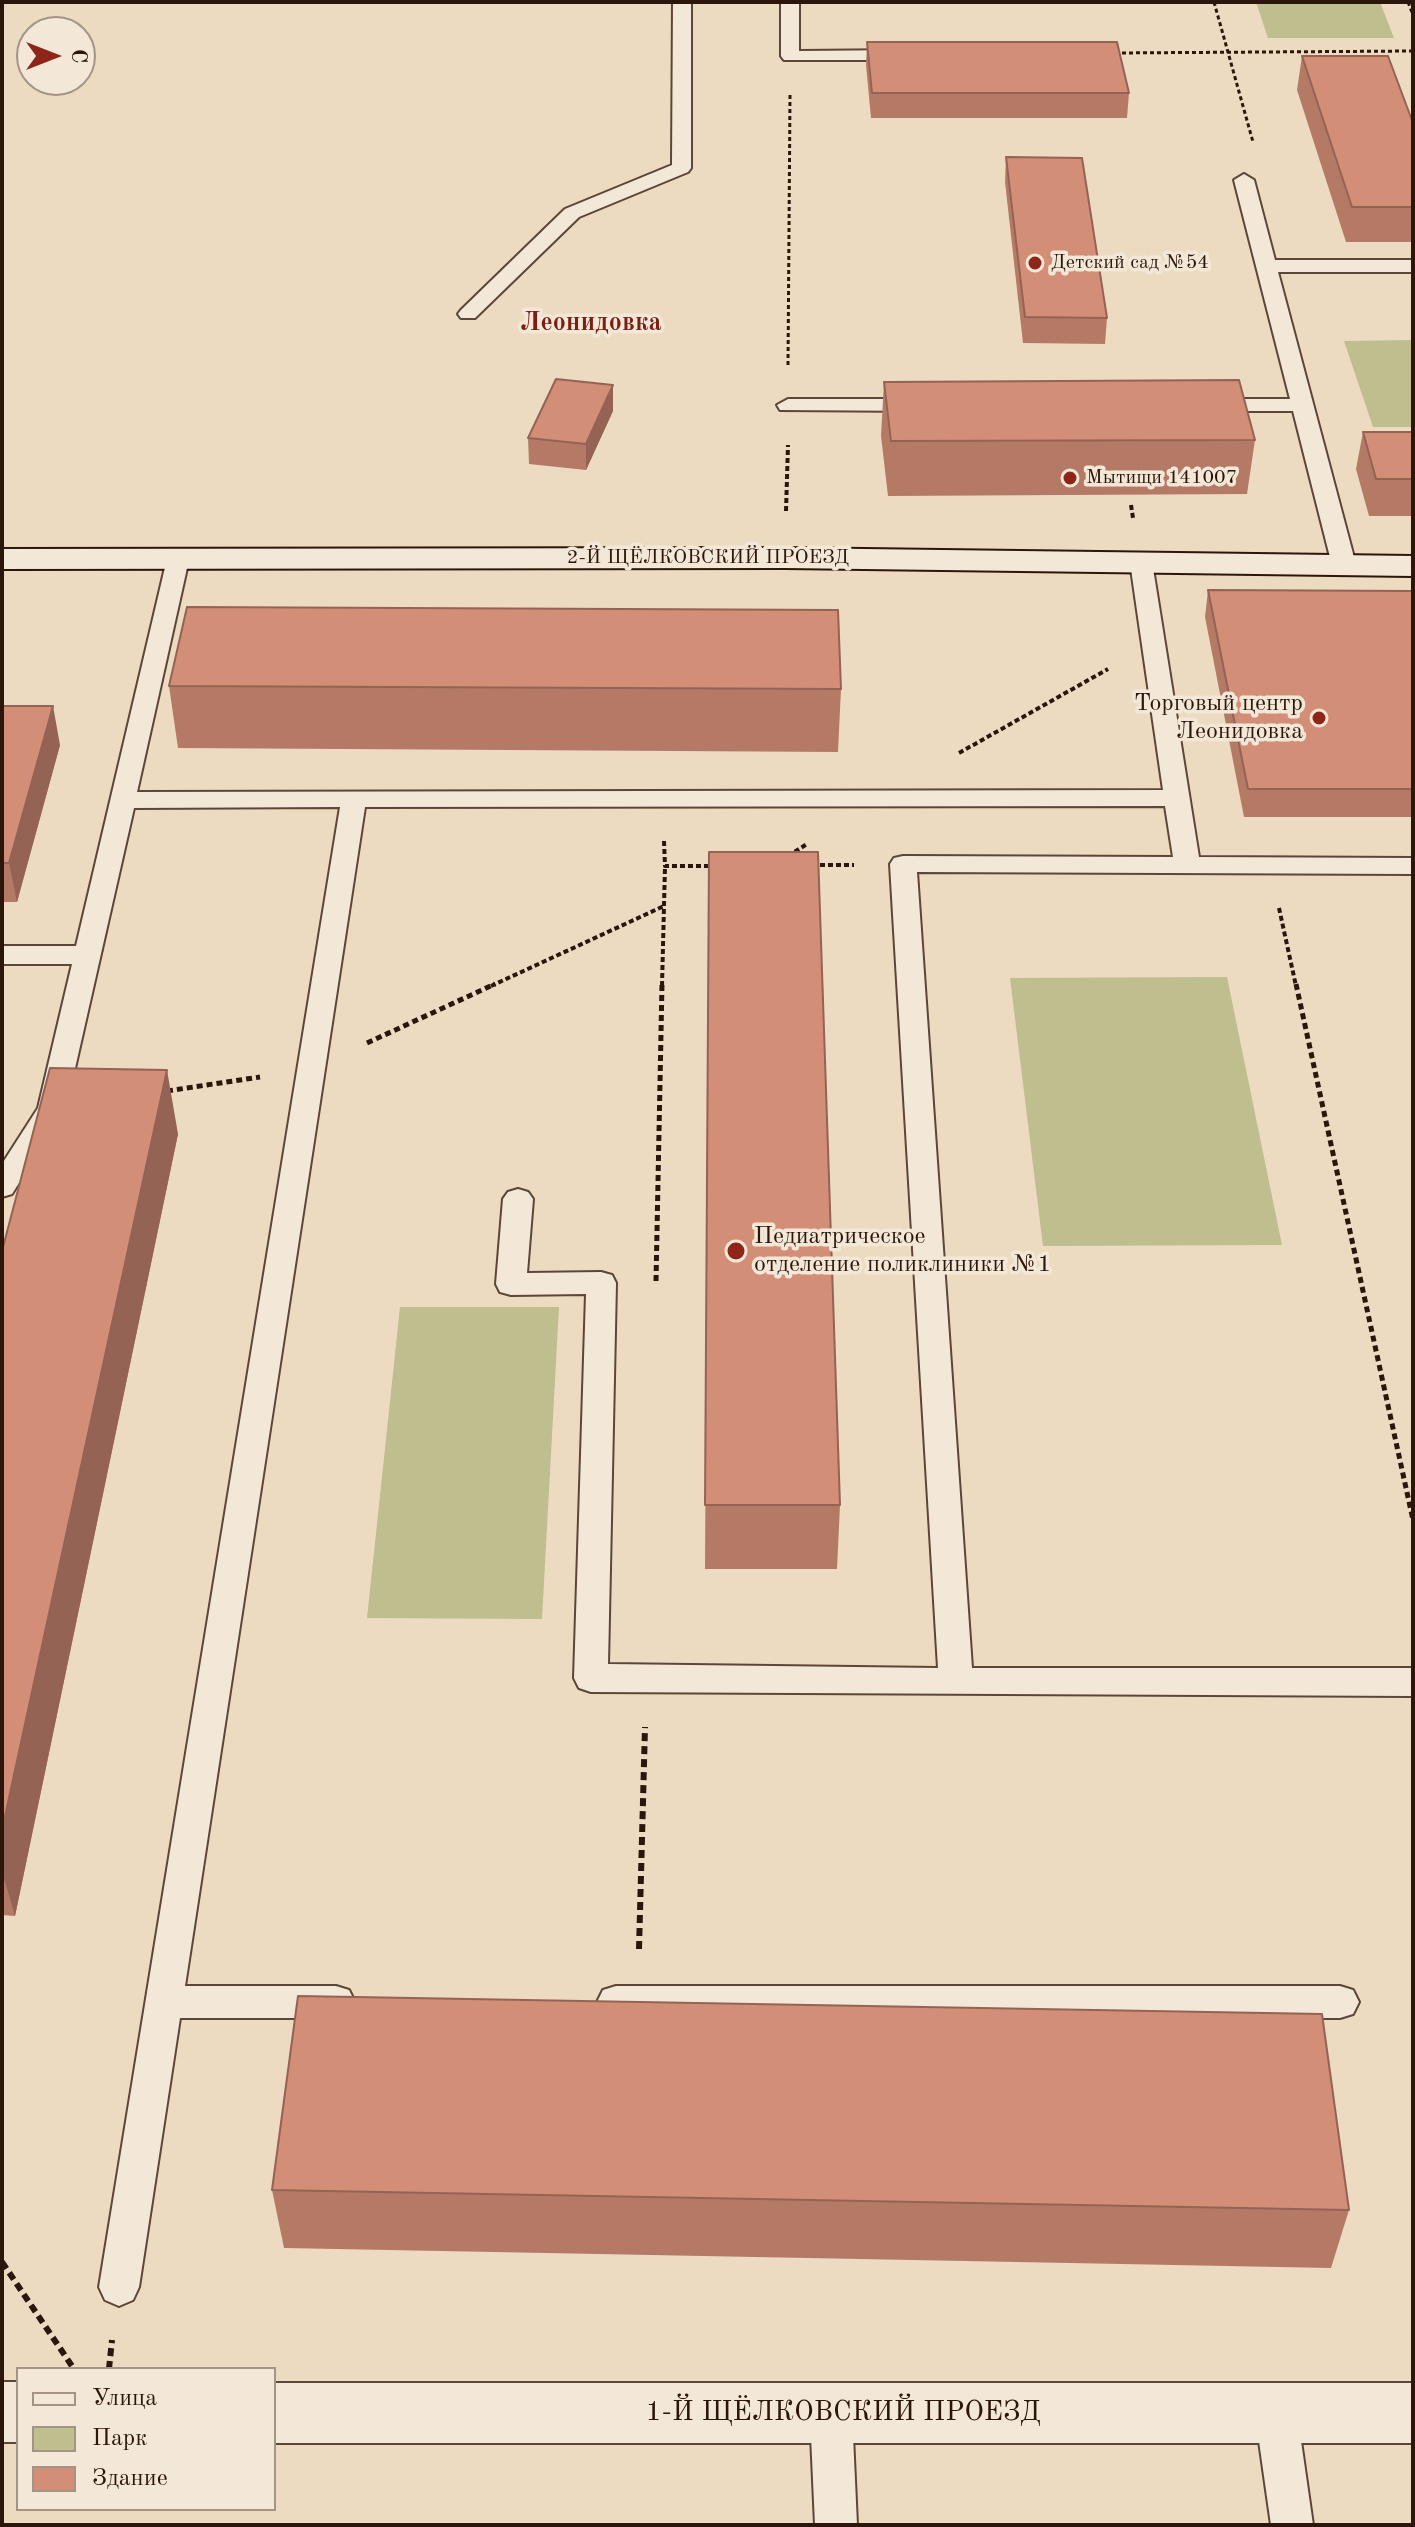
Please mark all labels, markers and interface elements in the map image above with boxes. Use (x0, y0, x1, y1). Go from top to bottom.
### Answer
north arrow (16, 16, 96, 96)
text: С (67, 49, 89, 63)
place label: Детский сад №54 (1051, 251, 1209, 275)
marker: Детский сад №54 (1026, 254, 1044, 272)
district label: Леонидовка (520, 307, 662, 339)
place label: Мытищи 141007 (1086, 466, 1237, 490)
marker: Мытищи 141007 (1061, 469, 1079, 487)
street label: 2-Й ЩЁЛКОВСКИЙ ПРОЕЗД (567, 546, 849, 570)
place label: Торговый центр Леонидовка (1134, 690, 1303, 746)
marker: Торговый центр Леонидовка (1310, 709, 1328, 727)
place label: Педиатрическое отделение поликлиники №1 (754, 1223, 1051, 1279)
marker: Педиатрическое отделение поликлиники №1 (725, 1240, 747, 1262)
legend (16, 2367, 276, 2511)
text: Улица (92, 2387, 157, 2411)
street label: 1-Й ЩЁЛКОВСКИЙ ПРОЕЗД (645, 2396, 1041, 2430)
text: Парк (92, 2427, 147, 2451)
text: Здание (92, 2467, 168, 2491)

